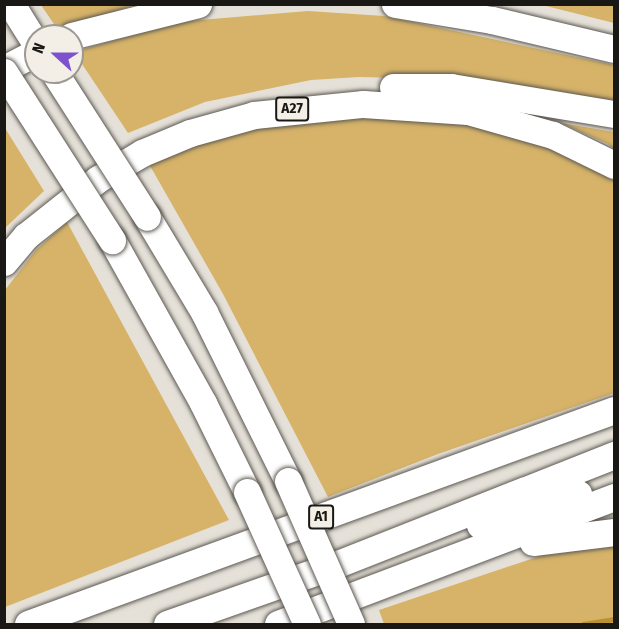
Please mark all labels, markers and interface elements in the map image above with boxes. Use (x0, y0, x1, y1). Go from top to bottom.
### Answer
north arrow (24, 24, 84, 84)
text: N (28, 40, 49, 56)
road number: A27 (274, 97, 310, 121)
road number: A1 (308, 505, 334, 529)

